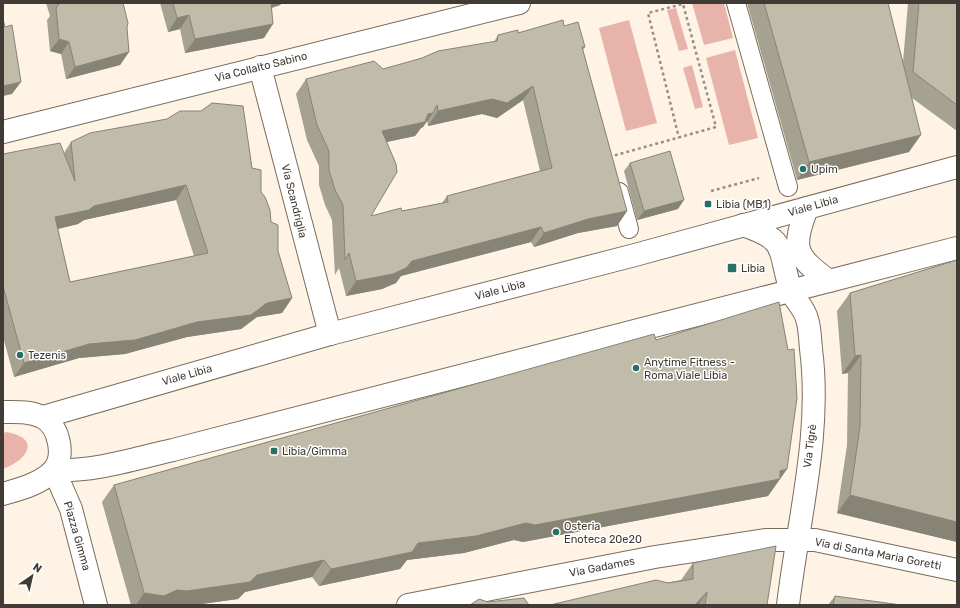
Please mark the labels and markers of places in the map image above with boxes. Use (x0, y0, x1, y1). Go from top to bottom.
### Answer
place label: Upim (811, 163, 838, 176)
marker: Upim (798, 164, 808, 174)
place label: Libia (MB1) (716, 198, 771, 211)
marker: Libia (MB1) (703, 199, 713, 209)
marker: Libia (726, 262, 738, 274)
place label: Libia (741, 262, 765, 275)
place label: Tezenis (28, 349, 66, 362)
marker: Tezenis (15, 350, 25, 360)
place label: Anytime Fitness - Roma Viale Libia (644, 356, 735, 382)
marker: Anytime Fitness - Roma Viale Libia (631, 363, 641, 373)
place label: Libia/Gimma (282, 445, 347, 458)
marker: Libia/Gimma (269, 446, 279, 456)
place label: Osteria Enoteca 20e20 (564, 520, 642, 546)
marker: Osteria Enoteca 20e20 (551, 527, 561, 537)

